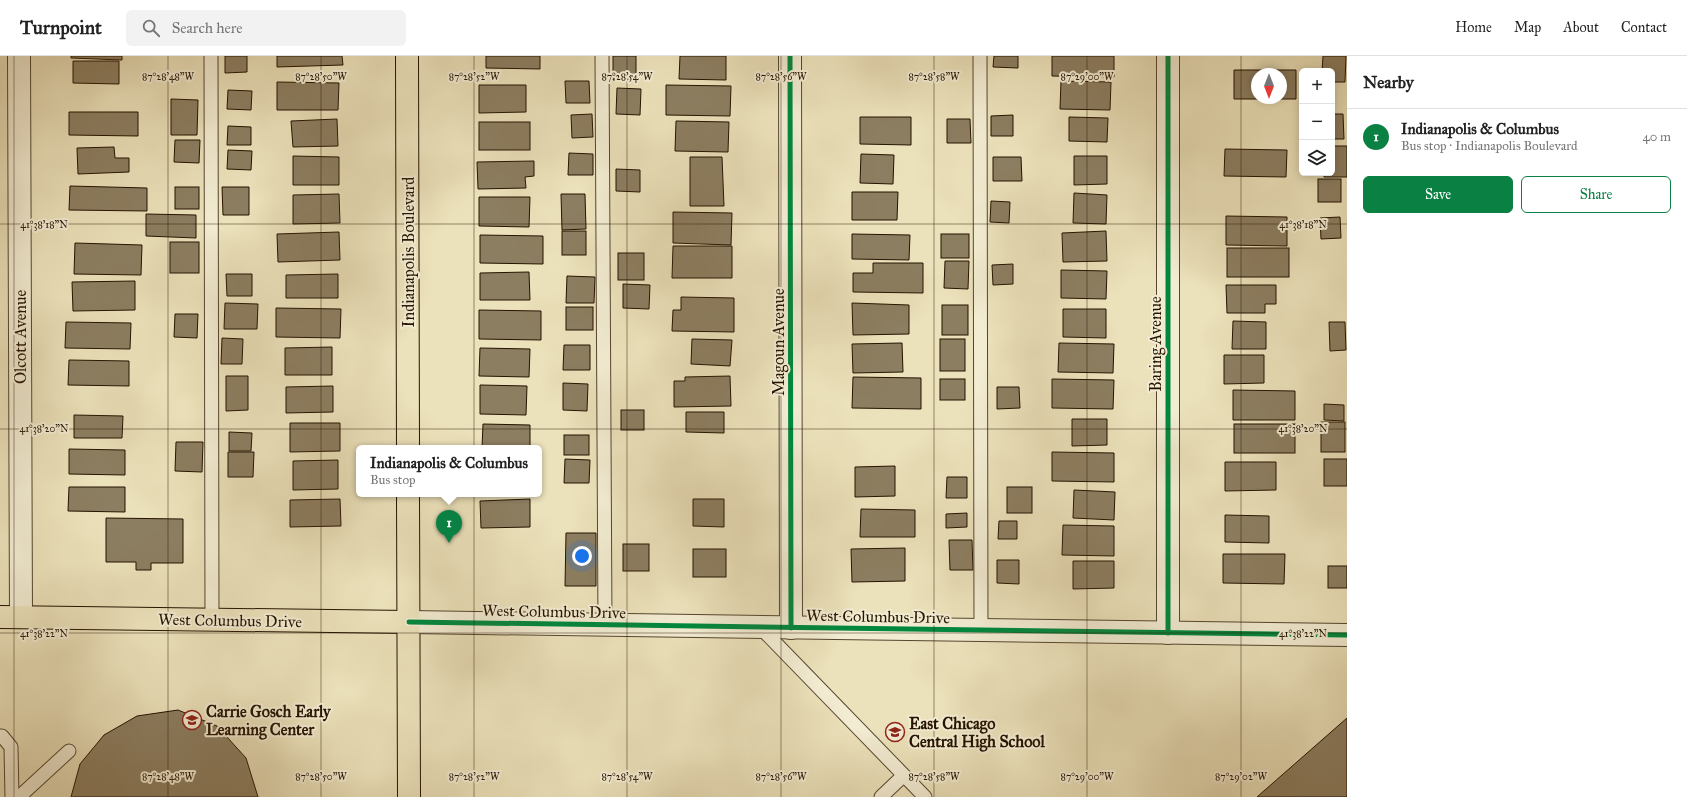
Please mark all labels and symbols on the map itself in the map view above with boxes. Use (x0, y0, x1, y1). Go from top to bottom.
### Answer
north arrow (1251, 68, 1287, 104)
text: 87°28'48"W (142, 71, 195, 83)
text: 87°28'50"W (295, 71, 347, 83)
text: 87°28'52"W (449, 71, 500, 83)
text: 87°28'54"W (601, 71, 653, 83)
text: 87°28'56"W (756, 71, 807, 83)
text: 87°28'58"W (908, 71, 960, 83)
text: 87°29'00"W (1061, 71, 1114, 83)
street label: Indianapolis Boulevard (399, 177, 418, 327)
text: 41°38'18"N (20, 219, 68, 231)
text: 41°38'18"N (1279, 219, 1327, 231)
street label: Magoun Avenue (769, 288, 789, 396)
street label: Olcott Avenue (11, 290, 30, 384)
street label: Baring Avenue (1146, 296, 1166, 392)
text: 41°38'20"N (20, 423, 69, 435)
text: 41°38'20"N (1279, 423, 1328, 435)
pin: 1 (436, 510, 462, 543)
your location (572, 546, 592, 566)
street label: West Columbus Drive (482, 601, 626, 622)
street label: West Columbus Drive (806, 606, 950, 627)
street label: West Columbus Drive (158, 610, 302, 631)
text: 41°38'22"N (20, 628, 68, 640)
text: 41°38'22"N (1279, 628, 1327, 640)
place label: Carrie Gosch Early Learning Center (206, 702, 332, 740)
school or university icon: Carrie Gosch Early Learning Center (181, 709, 203, 731)
place label: East Chicago Central High School (909, 714, 1045, 752)
school or university icon: East Chicago Central High School (884, 721, 906, 743)
text: 87°28'48"W (142, 771, 195, 783)
text: 87°28'50"W (295, 771, 347, 783)
text: 87°28'52"W (449, 771, 500, 783)
text: 87°28'54"W (601, 771, 653, 783)
text: 87°28'56"W (756, 771, 807, 783)
text: 87°28'58"W (908, 771, 960, 783)
text: 87°29'00"W (1061, 771, 1114, 783)
text: 87°29'02"W (1215, 771, 1267, 783)

